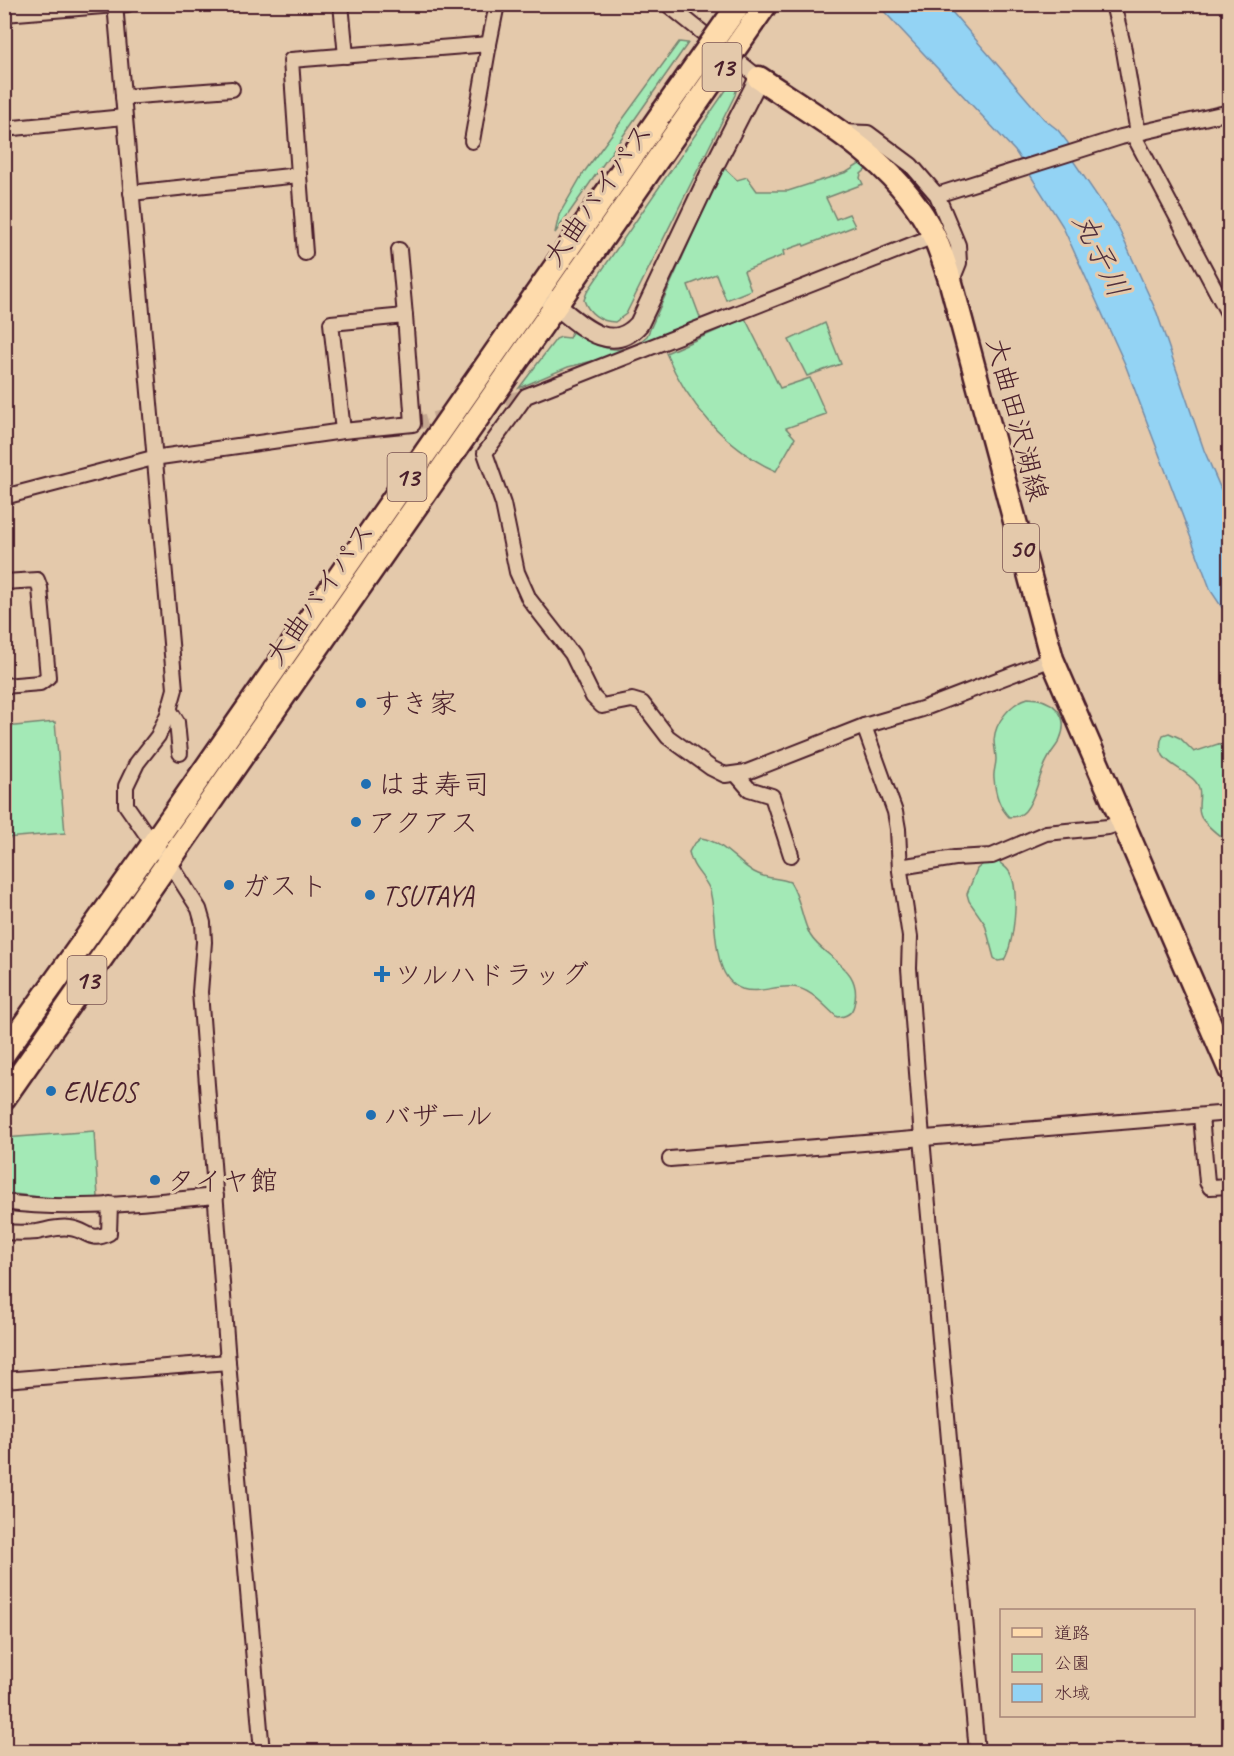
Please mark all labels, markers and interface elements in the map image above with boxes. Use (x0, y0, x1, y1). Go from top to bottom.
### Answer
road number: 13 (702, 43, 742, 91)
street label: 大曲バイパス (535, 116, 660, 273)
water label: 丸子川 (1064, 206, 1138, 304)
street label: 大曲田沢湖線 (979, 333, 1056, 505)
road number: 13 (388, 453, 426, 501)
street label: 大曲バイパス (257, 515, 382, 672)
road number: 50 (1003, 524, 1039, 572)
place label: すき家 (373, 686, 457, 721)
marker: すき家 (354, 696, 368, 710)
place label: はま寿司 (378, 767, 490, 802)
marker: はま寿司 (359, 777, 373, 791)
place label: アクアス (368, 805, 478, 840)
marker: アクアス (349, 815, 363, 829)
place label: ガスト (241, 868, 328, 903)
marker: ガスト (222, 878, 236, 892)
place label: TSUTAYA (382, 878, 475, 913)
marker: TSUTAYA (363, 888, 377, 902)
road number: 13 (68, 956, 106, 1004)
place label: ツルハドラッグ (394, 957, 589, 992)
marker: ツルハドラッグ (375, 967, 389, 981)
place label: ENEOS (63, 1074, 140, 1109)
marker: ENEOS (44, 1084, 58, 1098)
place label: バザール (383, 1098, 493, 1133)
marker: バザール (364, 1108, 378, 1122)
place label: タイヤ館 (167, 1163, 278, 1198)
marker: タイヤ館 (148, 1173, 162, 1187)
legend (1000, 1609, 1195, 1717)
text: 道路 (1054, 1622, 1090, 1644)
text: 公園 (1054, 1652, 1090, 1674)
text: 水域 (1054, 1682, 1090, 1704)

